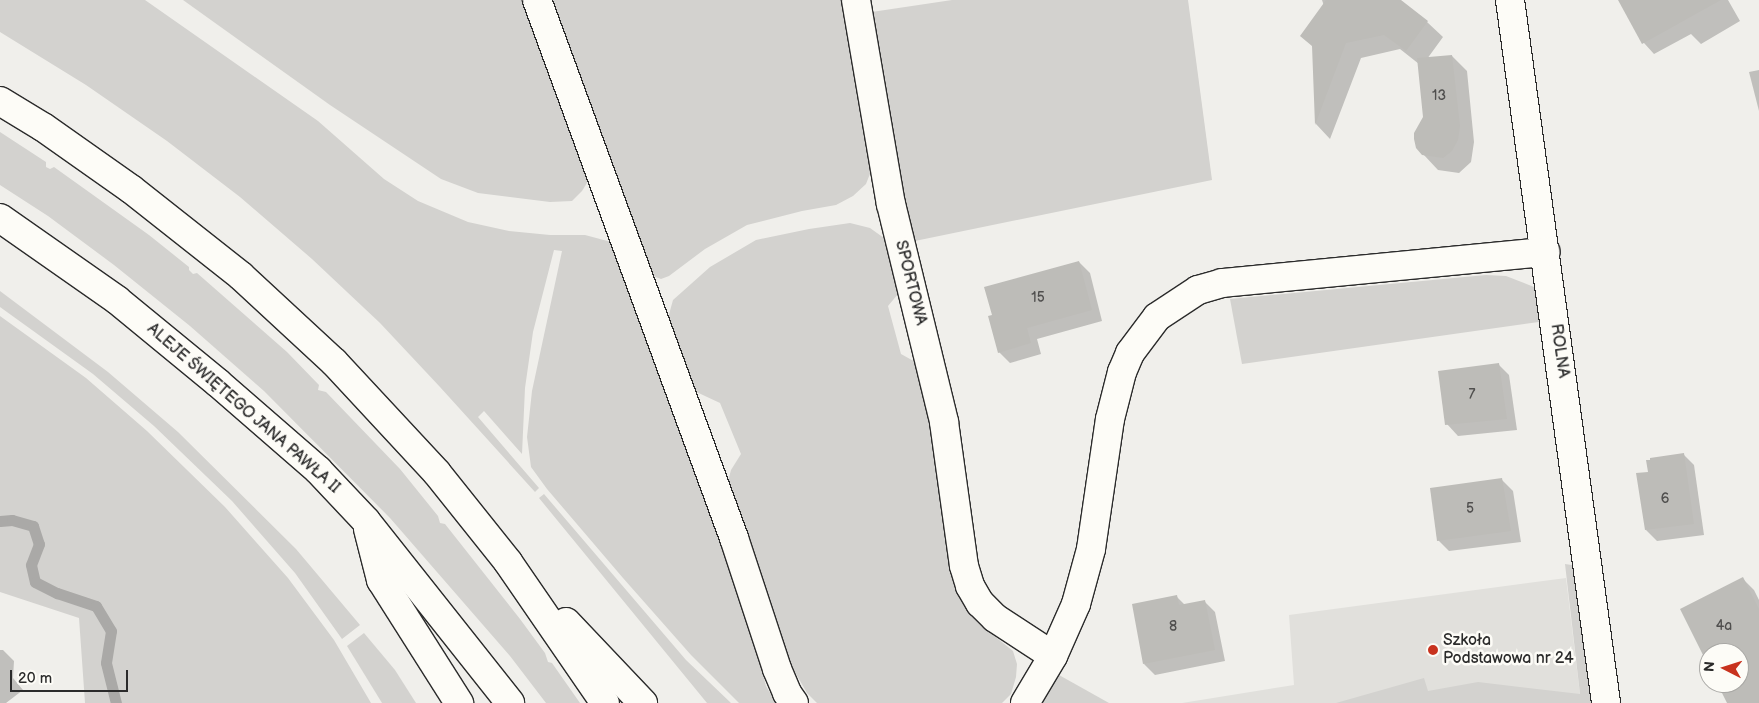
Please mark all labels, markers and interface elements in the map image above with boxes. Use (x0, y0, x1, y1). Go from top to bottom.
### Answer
house number: 13 (1432, 88, 1446, 104)
street label: SPORTOWA (890, 239, 930, 327)
house number: 15 (1031, 290, 1045, 306)
street label: ALEJE ŚWIĘTEGO JANA PAWŁA II (142, 320, 344, 498)
street label: ROLNA (1546, 323, 1572, 379)
house number: 7 (1469, 387, 1475, 403)
house number: 6 (1661, 491, 1669, 507)
house number: 5 (1466, 501, 1474, 517)
house number: 4a (1716, 618, 1732, 634)
house number: 8 (1169, 619, 1177, 635)
place label: Szkoła Podstawowa nr 24 (1443, 631, 1574, 669)
north arrow (1699, 643, 1749, 693)
marker: Szkoła Podstawowa nr 24 (1427, 644, 1439, 656)
scale bar (12, 660, 130, 692)
text: N (1701, 661, 1718, 673)
text: 20 m (18, 669, 52, 688)

